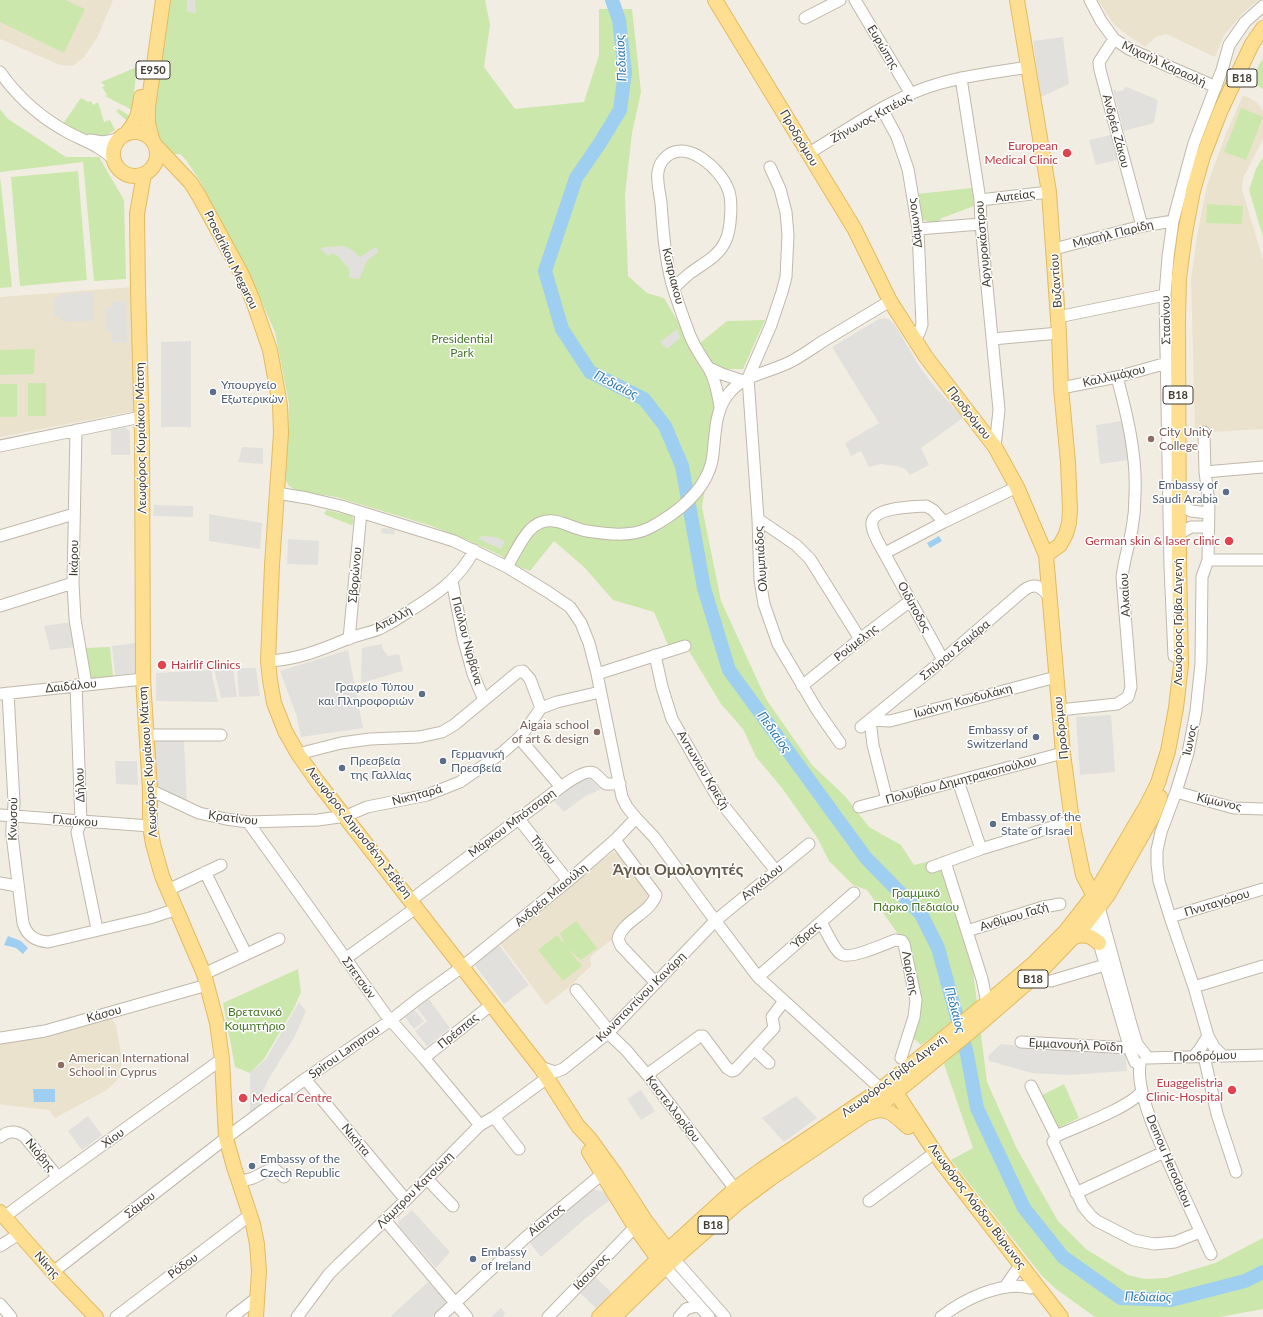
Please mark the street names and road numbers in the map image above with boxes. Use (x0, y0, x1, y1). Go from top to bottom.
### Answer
street label: Ευρώπης (864, 22, 902, 72)
street label: Μιχαήλ Καραολή (1119, 38, 1209, 90)
road number: E950 (136, 61, 170, 79)
road number: B18 (1227, 69, 1257, 87)
street label: Ζήνωνος Κιτιέως (828, 90, 914, 146)
street label: Ανδρέα Ζάκου (1099, 93, 1133, 169)
street label: Προδρόμου (777, 107, 821, 169)
street label: Αιπείας (994, 186, 1036, 206)
street label: Δάμωνος (905, 197, 925, 249)
street label: Αργυροκάστρου (972, 200, 994, 288)
street label: Proedrikou Megarou (201, 208, 261, 312)
street label: Μιχαήλ Παρίδη (1071, 217, 1155, 251)
street label: Κυπριακου (659, 246, 687, 306)
street label: Βυζαντίου (1047, 254, 1065, 308)
street label: Στασίνου (1158, 295, 1174, 345)
street label: Λεωφόρος Κυριάκου Μάτση (132, 362, 150, 514)
street label: Καλλιμάχου (1081, 362, 1147, 390)
street label: Προδρόμου (944, 384, 994, 442)
road number: B18 (1163, 386, 1193, 404)
street label: Ολυμπιάδος (752, 526, 770, 592)
street label: Ικάρου (66, 540, 82, 576)
street label: Σβορώνου (345, 546, 365, 604)
street label: Λεωφόρος Γρίβα Διγενή (1171, 558, 1185, 686)
street label: Αλκαίου (1117, 573, 1133, 617)
street label: Οιδίποδος (894, 579, 934, 635)
street label: Παύλου Νιρβάνα (448, 595, 486, 687)
street label: Απελλή (372, 603, 414, 635)
street label: Σπύρου Σαμάρα (917, 617, 993, 683)
street label: Ρούμελης (831, 621, 881, 665)
street label: Δαιδάλου (45, 676, 97, 696)
street label: Ιωάννη Κονδυλάκη (912, 681, 1014, 721)
street label: Λεωφόρος Κυριάκου Μάτση (136, 686, 160, 838)
street label: Προδρόμου (1051, 696, 1071, 760)
street label: Ίωνος (1180, 723, 1200, 757)
street label: Αντωνίου Κριεζή (674, 728, 732, 812)
street label: Πολυβίου Δημητρακοπούλου (884, 753, 1038, 807)
street label: Λεωφόρος Δημοσθένη Σεβέρη (303, 763, 415, 901)
street label: Δήλου (72, 767, 88, 803)
street label: Νικηταρά (390, 781, 444, 809)
street label: Μάρκου Μπότσαρη (466, 786, 558, 860)
street label: Κίμωνος (1195, 790, 1243, 814)
street label: Κνωσού (5, 797, 21, 841)
street label: Κρατίνου (207, 808, 259, 828)
street label: Γλαύκου (52, 812, 98, 830)
street label: Τήνου (527, 833, 559, 867)
street label: Ανδρέα Μιαούλη (512, 860, 590, 930)
street label: Αγχιάλου (738, 861, 786, 903)
street label: Πνυταγόρου (1183, 886, 1251, 920)
street label: Ανθίμου Γαζή (978, 900, 1050, 934)
street label: Ύδρας (789, 919, 823, 951)
street label: Κωνσταντίνου Κανάρη (593, 949, 689, 1045)
street label: Λαρίσης (899, 950, 921, 996)
street label: Σπετσών (339, 954, 379, 1002)
road number: B18 (1018, 970, 1048, 988)
street label: Κάσου (85, 1002, 123, 1026)
street label: Πρέσπας (435, 1010, 481, 1052)
street label: Spirou Lamprou (306, 1022, 382, 1082)
street label: Λεωφόρος Γρίβα Διγενή (839, 1032, 949, 1120)
street label: Εμμανουήλ Ροϊδη (1028, 1035, 1124, 1055)
street label: Προδρόμου (1173, 1048, 1237, 1064)
street label: Καστελλορίζου (643, 1073, 703, 1145)
street label: Demou Herodotou (1143, 1113, 1195, 1209)
street label: Νικήτα (338, 1121, 374, 1159)
street label: Χίου (99, 1125, 127, 1151)
street label: Νιόβης (22, 1136, 58, 1174)
street label: Λεωφόρος Λόρδου Βύρωνος (925, 1140, 1029, 1272)
street label: Λάμπρου Κατσώνη (374, 1149, 456, 1231)
street label: Σάμου (122, 1189, 158, 1221)
street label: Αίαντος (525, 1201, 567, 1239)
road number: B18 (698, 1216, 728, 1234)
street label: Νίκης (31, 1249, 63, 1281)
street label: Ρόδου (165, 1250, 201, 1282)
street label: Ιάσωνος (570, 1251, 612, 1293)

